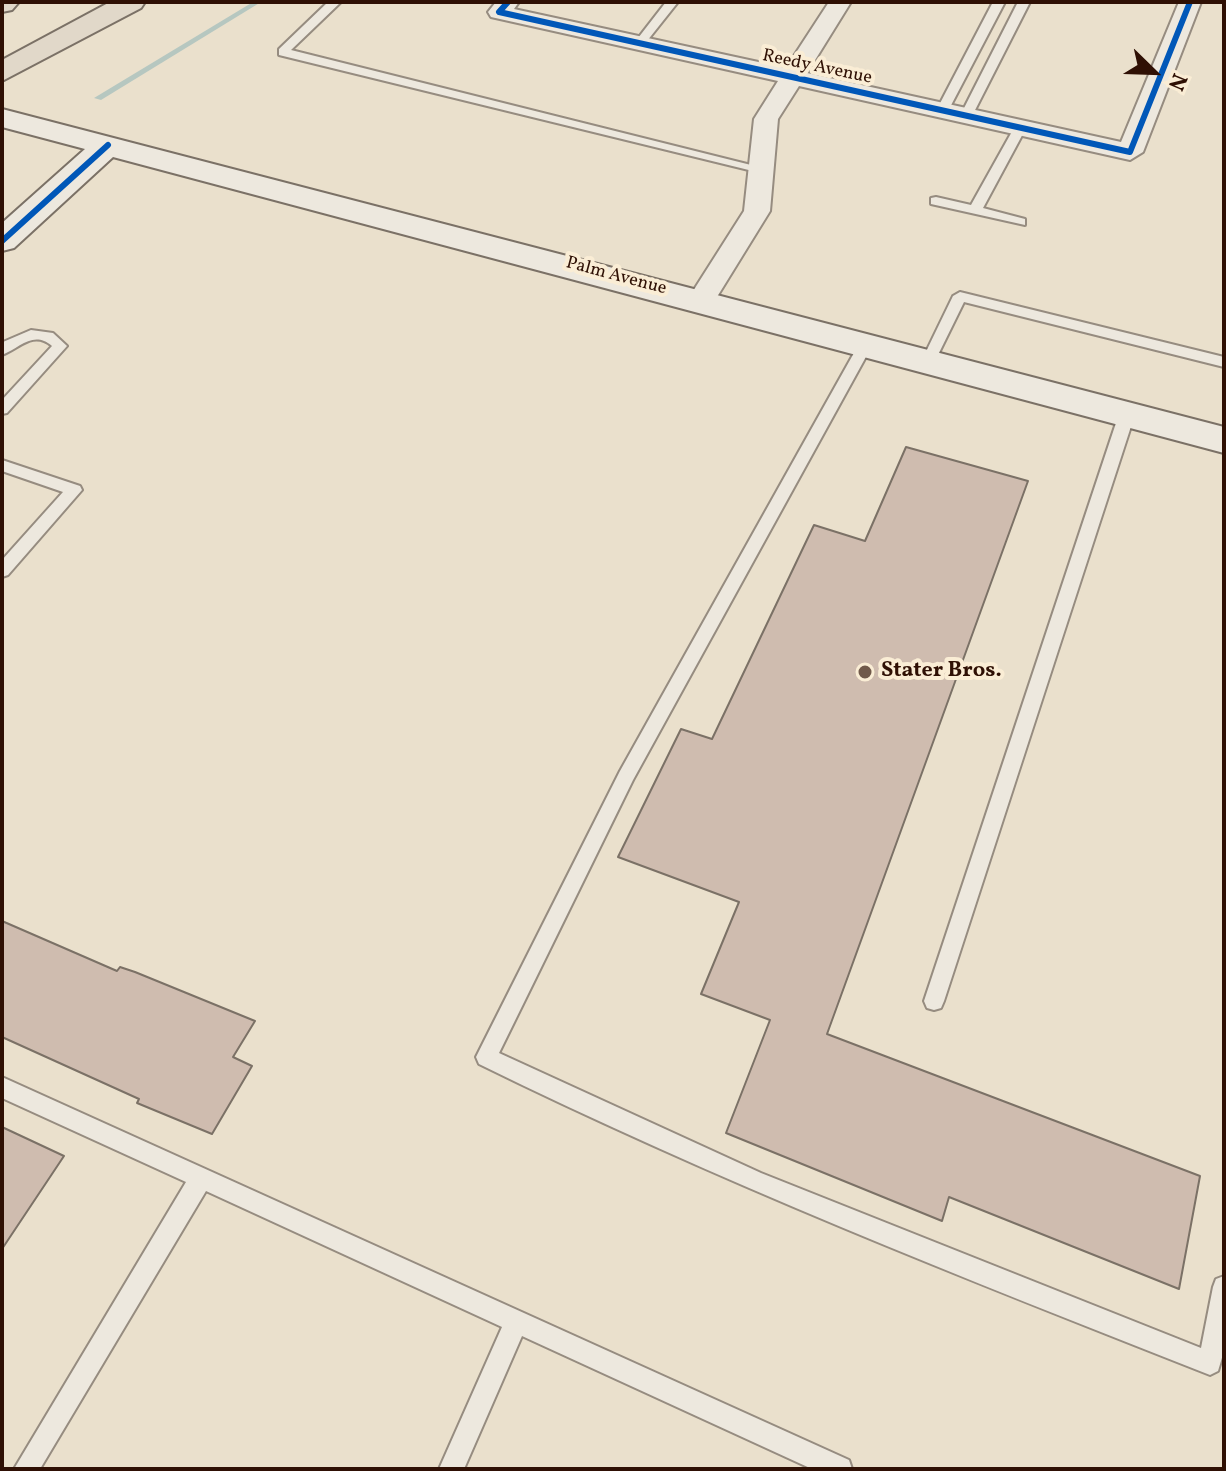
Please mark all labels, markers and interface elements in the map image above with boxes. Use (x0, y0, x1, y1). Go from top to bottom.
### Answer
north arrow (1114, 32, 1194, 112)
street label: Reedy Avenue (760, 46, 874, 90)
text: N (1159, 68, 1194, 95)
street label: Palm Avenue (563, 253, 669, 301)
place label: Stater Bros. (881, 659, 1002, 685)
marker: Stater Bros. (856, 663, 874, 681)

